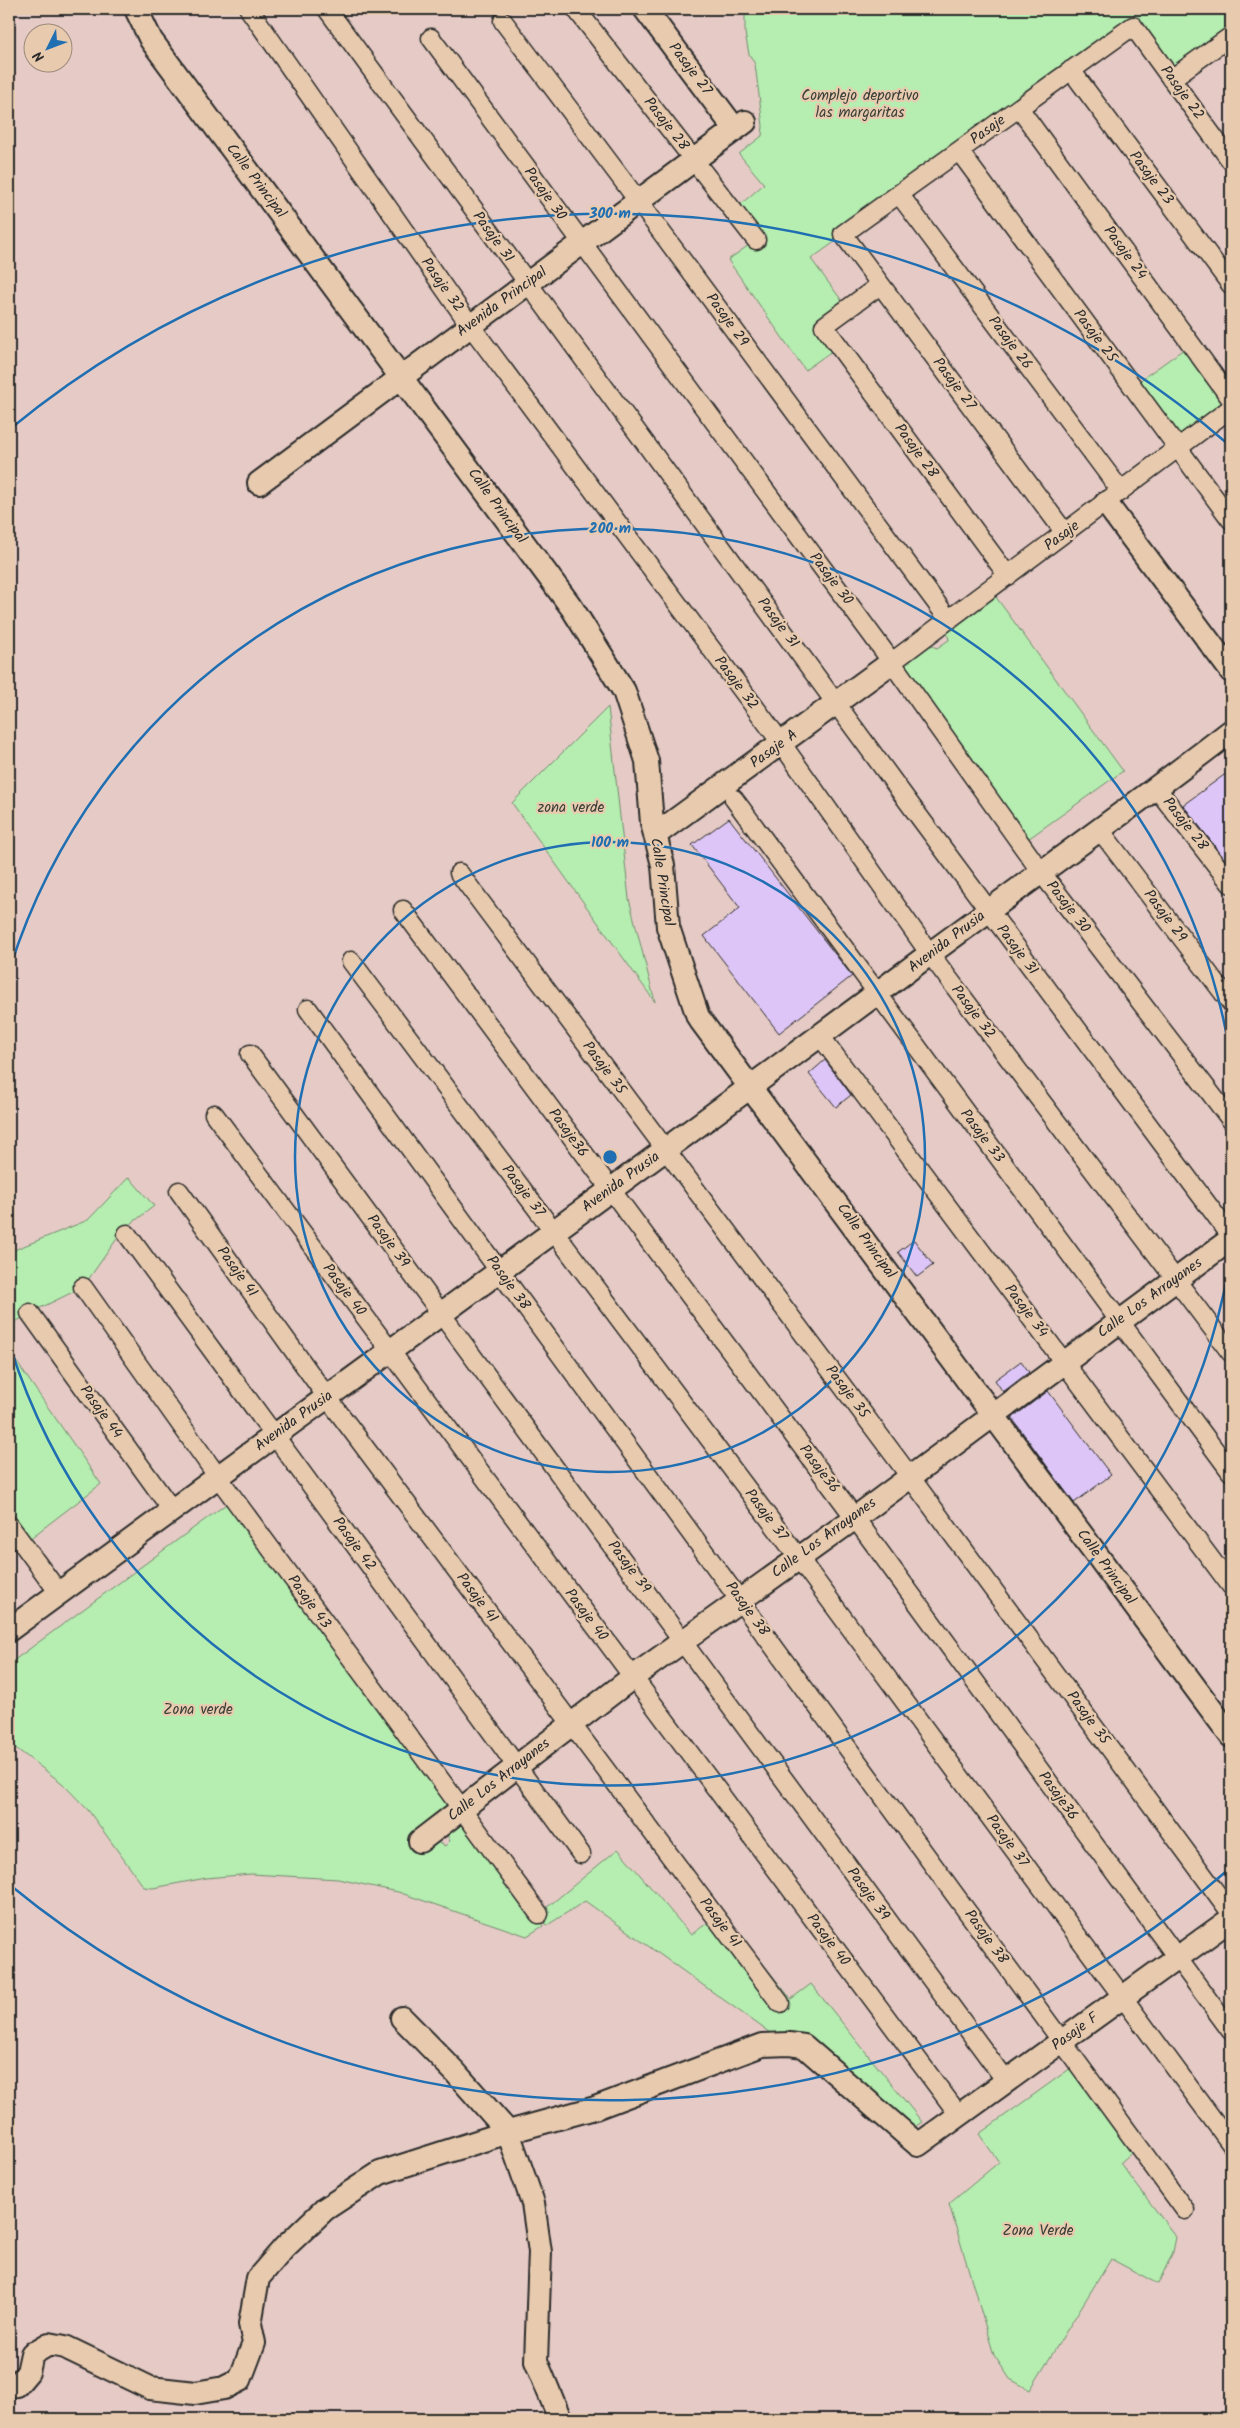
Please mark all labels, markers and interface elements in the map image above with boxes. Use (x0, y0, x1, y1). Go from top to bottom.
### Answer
north arrow (22, 22, 72, 72)
street label: Pasaje 27 (662, 37, 719, 101)
text: N (28, 45, 50, 67)
street label: Pasaje 22 (1154, 61, 1210, 125)
park label: Complejo deportivo las margaritas (801, 84, 919, 125)
street label: Pasaje 28 (637, 92, 695, 157)
street label: Pasaje (965, 109, 1011, 151)
street label: Calle Principal (220, 138, 293, 224)
street label: Pasaje 23 (1123, 146, 1180, 211)
street label: Pasaje 30 (517, 162, 573, 226)
text: 300 m (588, 202, 631, 226)
street label: Pasaje 31 (466, 206, 520, 268)
street label: Pasaje 24 (1097, 221, 1153, 285)
street label: Pasaje 32 (414, 253, 470, 317)
street label: Avenida Principal (452, 261, 553, 343)
street label: Pasaje 29 (699, 288, 755, 352)
street label: Pasaje 25 (1067, 304, 1124, 369)
street label: Pasaje 26 (982, 311, 1038, 375)
street label: Pasaje 27 (926, 352, 983, 416)
street label: Pasaje 28 (888, 418, 945, 484)
street label: Calle Principal (461, 463, 533, 549)
street label: Pasaje (1039, 514, 1085, 557)
text: 200 m (589, 517, 631, 541)
street label: Pasaje 30 (803, 547, 859, 611)
street label: Pasaje 31 (751, 592, 805, 654)
street label: Pasaje 32 (708, 651, 764, 715)
street label: Pasaje A (745, 723, 803, 775)
street label: Pasaje 28 (1156, 792, 1214, 857)
park label: zona verde (538, 796, 605, 820)
text: 100 m (591, 831, 629, 855)
street label: Calle Principal (643, 836, 681, 928)
street label: Pasaje 30 (1040, 875, 1097, 939)
street label: Pasaje 29 (1137, 884, 1193, 948)
street label: Avenida Prusia (903, 905, 991, 979)
street label: Pasaje 31 (990, 919, 1044, 981)
street label: Pasaje 32 (945, 980, 1001, 1044)
street label: Pasaje 35 (576, 1036, 633, 1101)
street label: Pasaje36 (542, 1103, 594, 1163)
street label: Pasaje 33 (954, 1104, 1011, 1168)
street label: Avenida Prusia (577, 1145, 665, 1219)
centre of rings (601, 1148, 619, 1166)
street label: Pasaje 37 (495, 1160, 551, 1223)
street label: Calle Principal (830, 1198, 902, 1284)
street label: Pasaje 39 (360, 1209, 416, 1273)
street label: Pasaje 41 (210, 1241, 264, 1303)
street label: Pasaje 38 (480, 1251, 537, 1316)
street label: Calle Los Arrayanes (1092, 1251, 1208, 1344)
street label: Pasaje 40 (316, 1258, 372, 1322)
street label: Pasaje 34 (998, 1279, 1054, 1343)
street label: Pasaje 35 (819, 1360, 876, 1425)
street label: Pasaje 44 (73, 1380, 129, 1444)
street label: Avenida Prusia (250, 1384, 338, 1458)
street label: Pasaje36 (793, 1439, 845, 1499)
street label: Pasaje 37 (738, 1484, 794, 1547)
street label: Calle Los Arrayanes (766, 1491, 882, 1584)
street label: Pasaje 42 (326, 1512, 382, 1576)
street label: Calle Principal (1070, 1524, 1142, 1610)
street label: Pasaje 39 (601, 1535, 657, 1599)
street label: Pasaje 41 (450, 1568, 504, 1629)
street label: Pasaje 43 (281, 1570, 337, 1634)
street label: Pasaje 38 (719, 1577, 776, 1642)
street label: Pasaje 40 (558, 1583, 614, 1647)
street label: Pasaje 35 (1060, 1686, 1116, 1751)
park label: Zona verde (163, 1698, 233, 1722)
street label: Calle Los Arrayanes (442, 1732, 556, 1828)
street label: Pasaje36 (1032, 1766, 1084, 1826)
street label: Pasaje 37 (979, 1809, 1035, 1873)
street label: Pasaje 39 (840, 1862, 896, 1926)
street label: Pasaje 41 (693, 1893, 747, 1954)
street label: Pasaje 38 (958, 1905, 1015, 1970)
street label: Pasaje 40 (800, 1908, 856, 1972)
street label: Pasaje F (1046, 2006, 1104, 2057)
park label: Zona Verde (1002, 2219, 1074, 2243)

